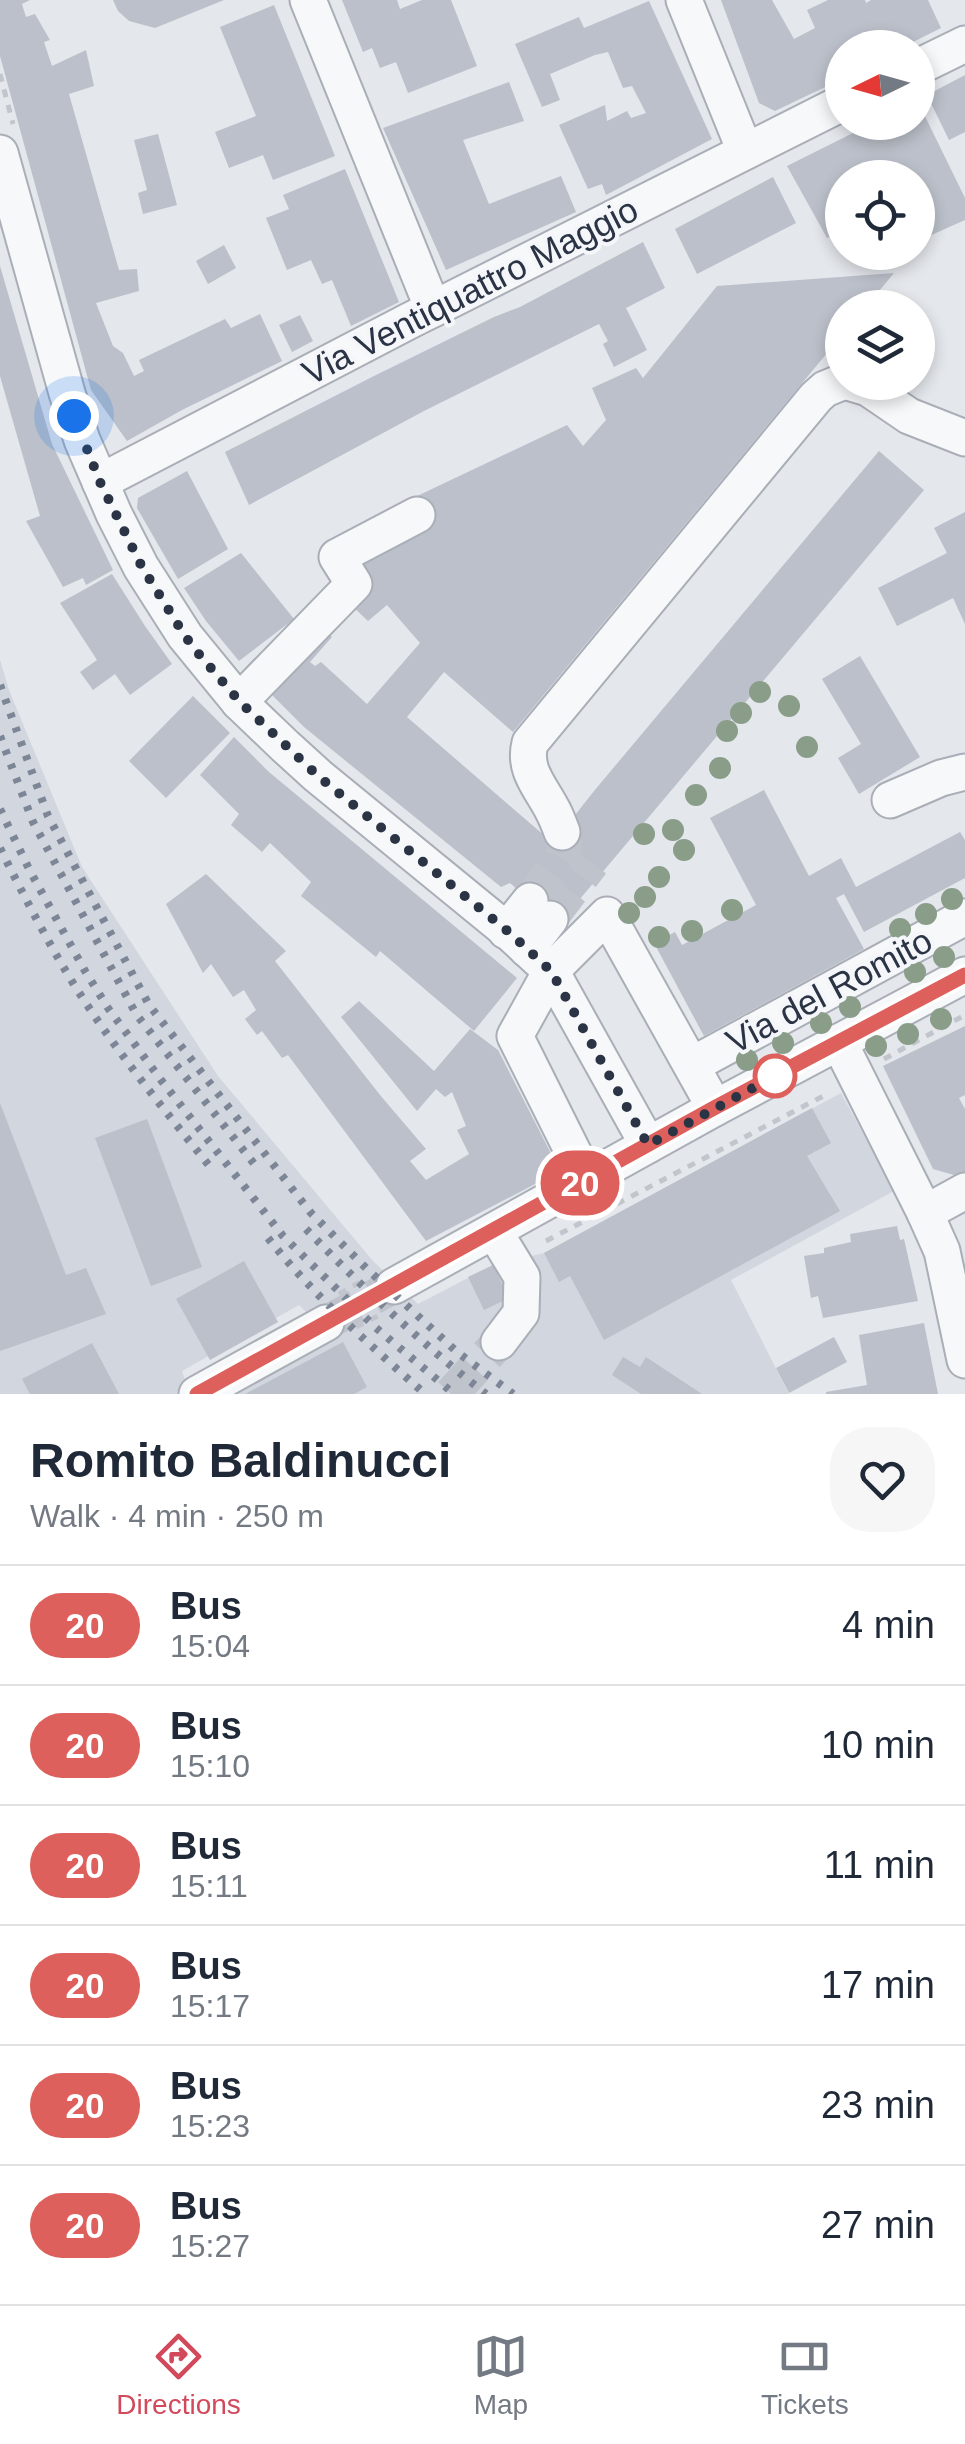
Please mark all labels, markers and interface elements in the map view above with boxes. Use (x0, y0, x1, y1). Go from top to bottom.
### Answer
north arrow (825, 30, 935, 140)
map controls (825, 30, 935, 400)
button: locate (825, 160, 935, 270)
street label: Via Ventiquattro Maggio (296, 189, 644, 392)
button: layers (825, 290, 935, 400)
your location (49, 391, 99, 441)
street label: Via del Romito (719, 920, 938, 1061)
unlabelled marker (754, 1055, 796, 1097)
line badge: 20 (535, 1150, 625, 1216)
text: 20 (561, 1164, 599, 1203)
button: heart (830, 1427, 935, 1532)
text: Romito Baldinucci (30, 1434, 451, 1487)
text: Walk · 4 min · 250 m (30, 1498, 324, 1534)
text: Bus (170, 1585, 242, 1627)
text: 4 min (842, 1604, 935, 1646)
text: 20 (66, 1606, 104, 1645)
text: 15:04 (170, 1628, 250, 1664)
text: Bus (170, 1705, 242, 1747)
text: 10 min (821, 1724, 935, 1766)
text: 20 (66, 1726, 104, 1765)
text: 15:10 (170, 1748, 250, 1784)
text: Bus (170, 1825, 242, 1867)
text: 11 min (824, 1844, 935, 1886)
text: 20 (66, 1846, 104, 1885)
text: 15:11 (170, 1868, 248, 1904)
text: Bus (170, 1945, 242, 1987)
text: 17 min (821, 1964, 935, 2006)
text: 20 (66, 1966, 104, 2005)
text: 15:17 (170, 1988, 250, 2024)
text: Bus (170, 2065, 242, 2107)
text: 23 min (821, 2084, 935, 2126)
text: 20 (66, 2086, 104, 2125)
text: 15:23 (170, 2108, 250, 2144)
text: Bus (170, 2185, 242, 2227)
text: 27 min (821, 2204, 935, 2246)
text: 20 (66, 2206, 104, 2245)
text: 15:27 (170, 2228, 250, 2264)
tab: Directions (116, 2329, 241, 2421)
tab: Map (473, 2329, 528, 2421)
tab: Tickets (761, 2329, 849, 2421)

